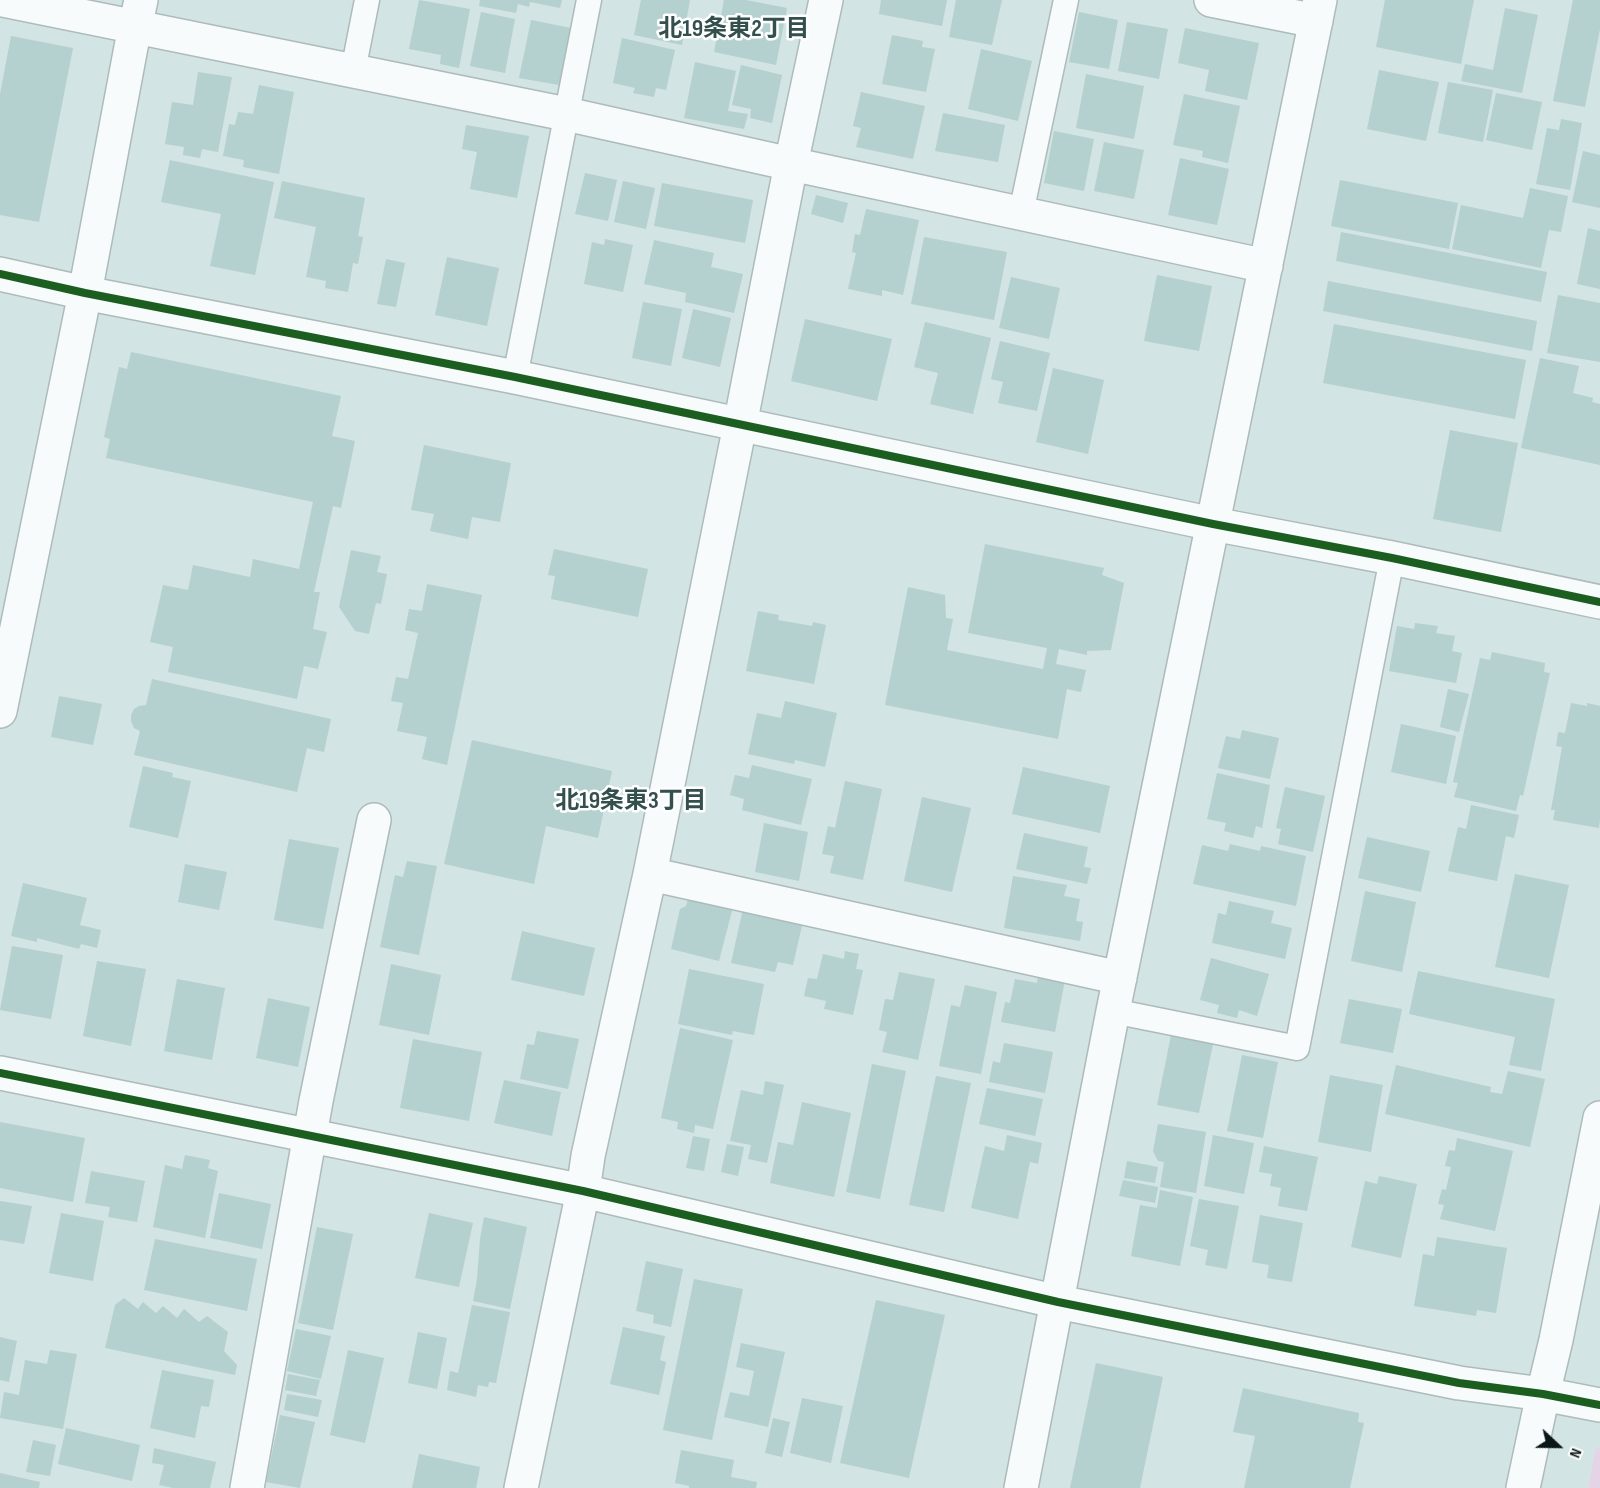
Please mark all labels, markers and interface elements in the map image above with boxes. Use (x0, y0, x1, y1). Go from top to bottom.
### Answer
district label: 北19条東2丁目 (658, 16, 810, 44)
district label: 北19条東3丁目 (555, 788, 707, 816)
north arrow (1528, 1416, 1588, 1476)
text: N (1565, 1445, 1586, 1460)

